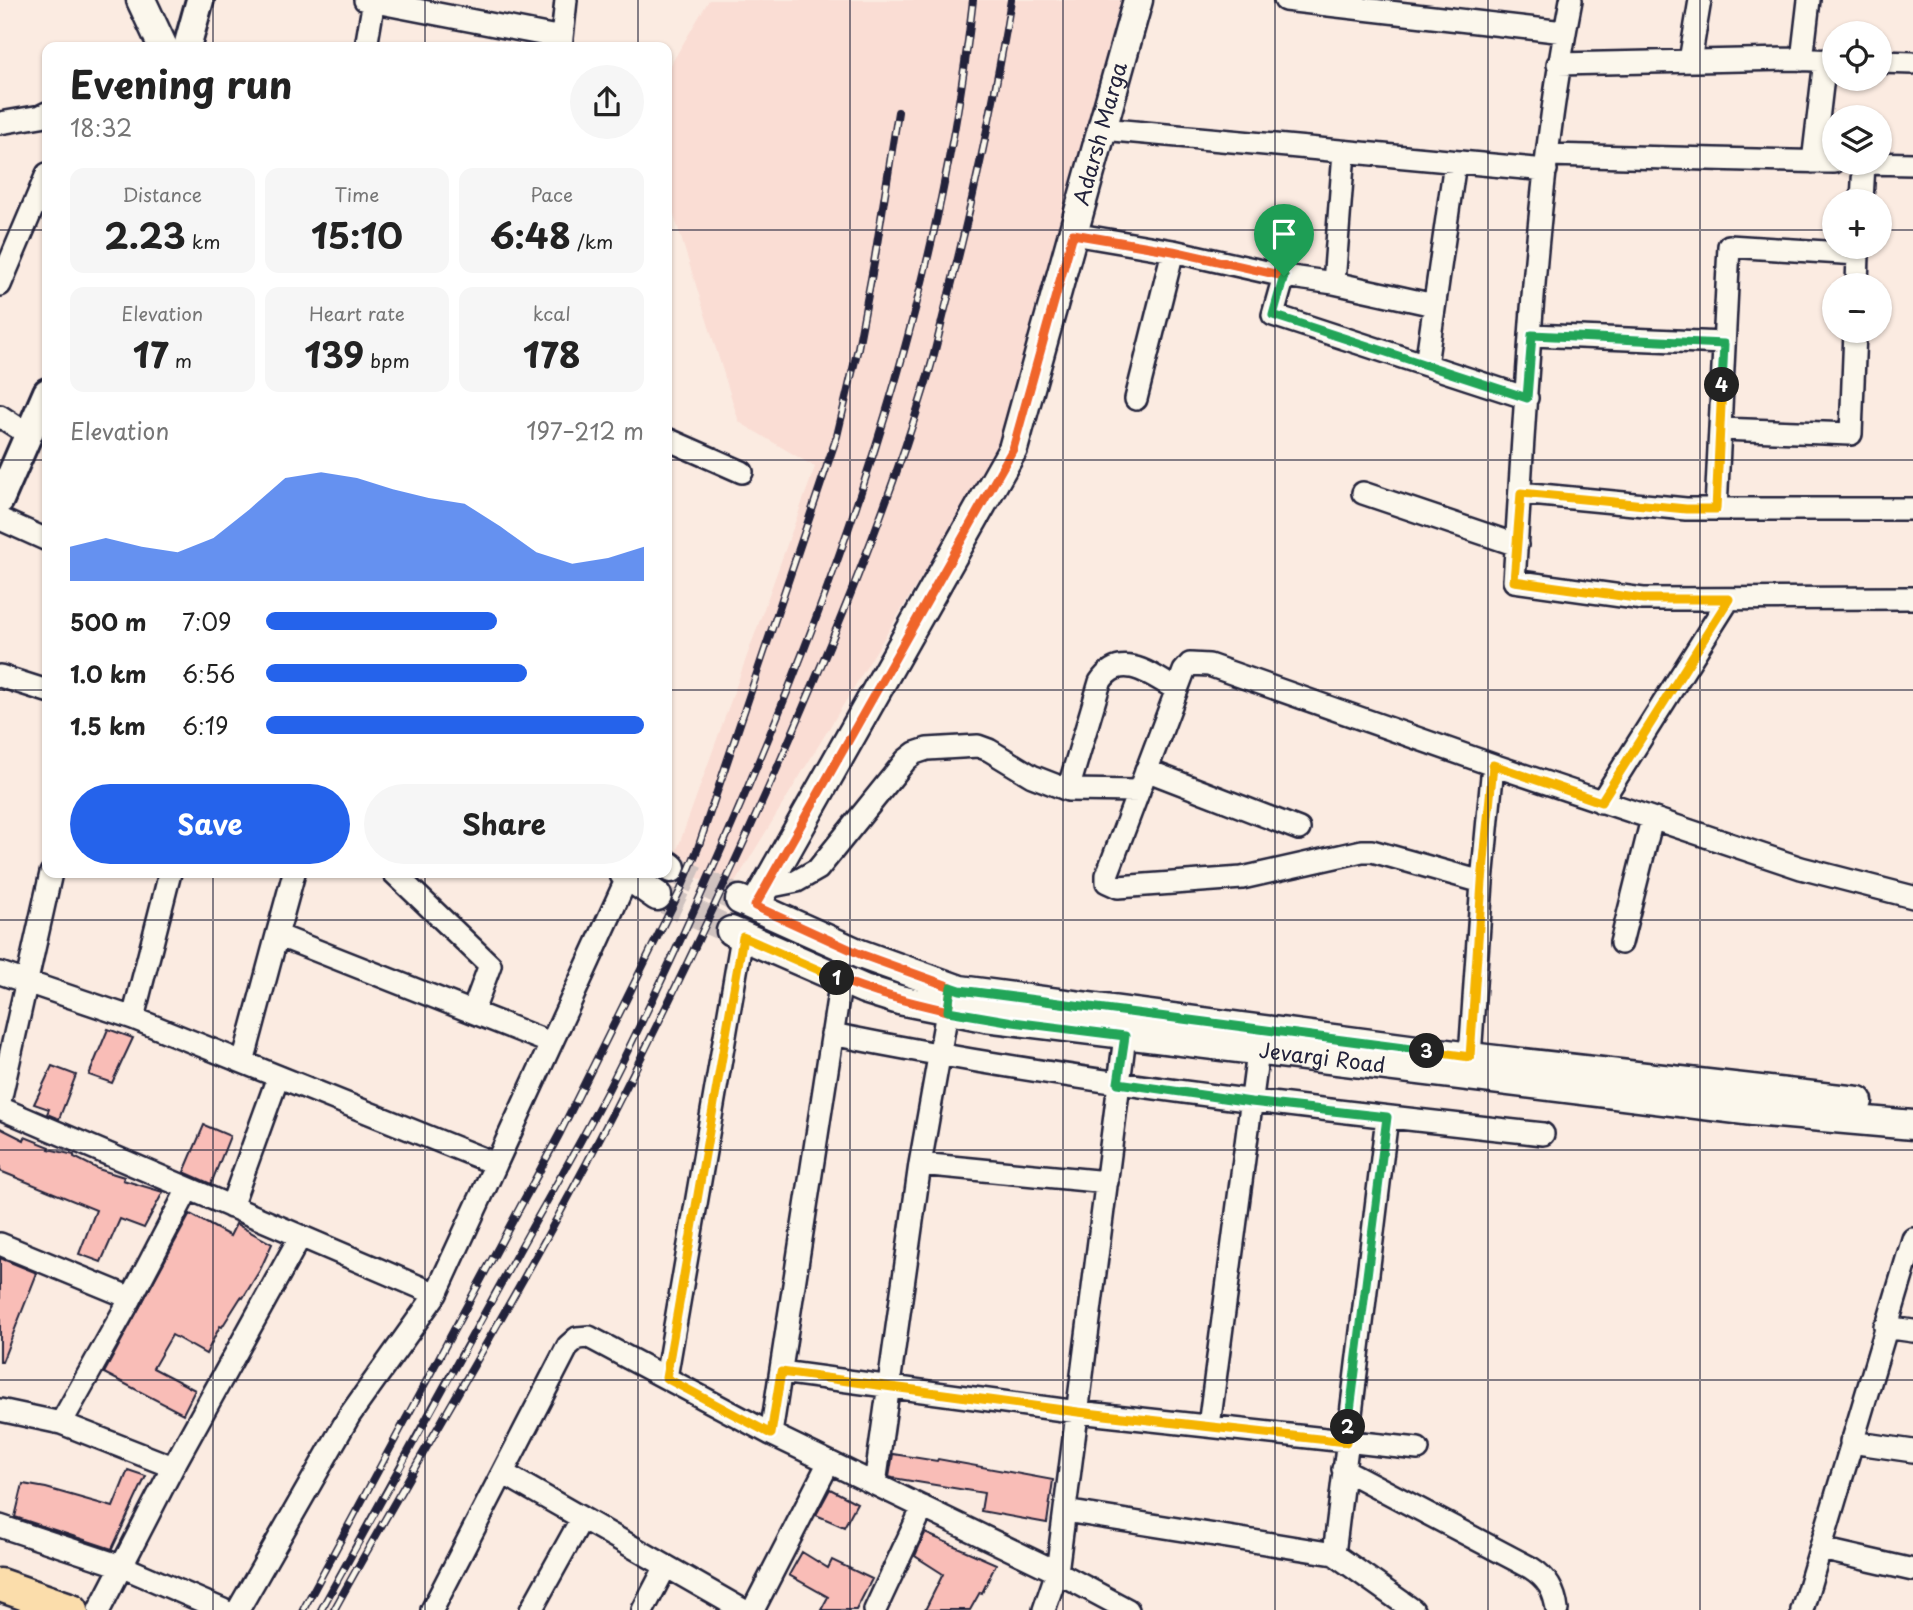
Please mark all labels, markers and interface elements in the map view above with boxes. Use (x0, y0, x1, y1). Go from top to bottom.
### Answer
map controls (1822, 21, 1892, 343)
button: locate (1822, 21, 1892, 91)
text: Evening run (70, 55, 292, 112)
street label: Adarsh Marga (1064, 57, 1134, 209)
button: share (570, 65, 644, 139)
button: layers (1822, 105, 1892, 175)
text: 18:32 (70, 110, 132, 145)
text: Distance (122, 180, 202, 208)
text: Time (335, 180, 379, 208)
text: Pace (530, 180, 573, 208)
button: + (1822, 189, 1892, 259)
pin (1254, 204, 1314, 276)
text: 2.23 (104, 208, 186, 261)
text: 15:10 (311, 208, 403, 261)
text: 6:48 (490, 208, 571, 261)
icon: arrive (1265, 215, 1303, 253)
text: km (186, 227, 220, 255)
text: /km (571, 227, 613, 255)
button: − (1822, 273, 1892, 343)
text: Elevation (121, 299, 203, 327)
text: Heart rate (309, 299, 405, 327)
text: kcal (533, 299, 571, 327)
text: 17 (133, 327, 169, 380)
text: 139 (304, 327, 364, 380)
text: 178 (523, 327, 581, 380)
text: m (169, 346, 192, 374)
text: bpm (364, 346, 410, 374)
pin: 4 (1704, 368, 1740, 402)
text: 4 (1715, 370, 1728, 398)
text: Elevation (70, 413, 169, 448)
text: 197–212 m (526, 413, 644, 448)
text: 500 m (70, 604, 147, 639)
text: 7:09 (182, 604, 232, 639)
text: 1.0 km (70, 656, 147, 691)
text: 6:56 (182, 656, 235, 691)
text: 1.5 km (70, 708, 146, 743)
text: 6:19 (182, 708, 228, 743)
button: Save (70, 784, 350, 864)
button: Share (364, 784, 644, 864)
pin: 1 (820, 960, 854, 996)
text: 1 (832, 963, 841, 991)
street label: Jevargi Road (1257, 1033, 1387, 1080)
pin: 3 (1410, 1034, 1444, 1068)
text: 3 (1420, 1036, 1433, 1064)
pin: 2 (1330, 1410, 1366, 1444)
text: 2 (1341, 1412, 1354, 1440)

